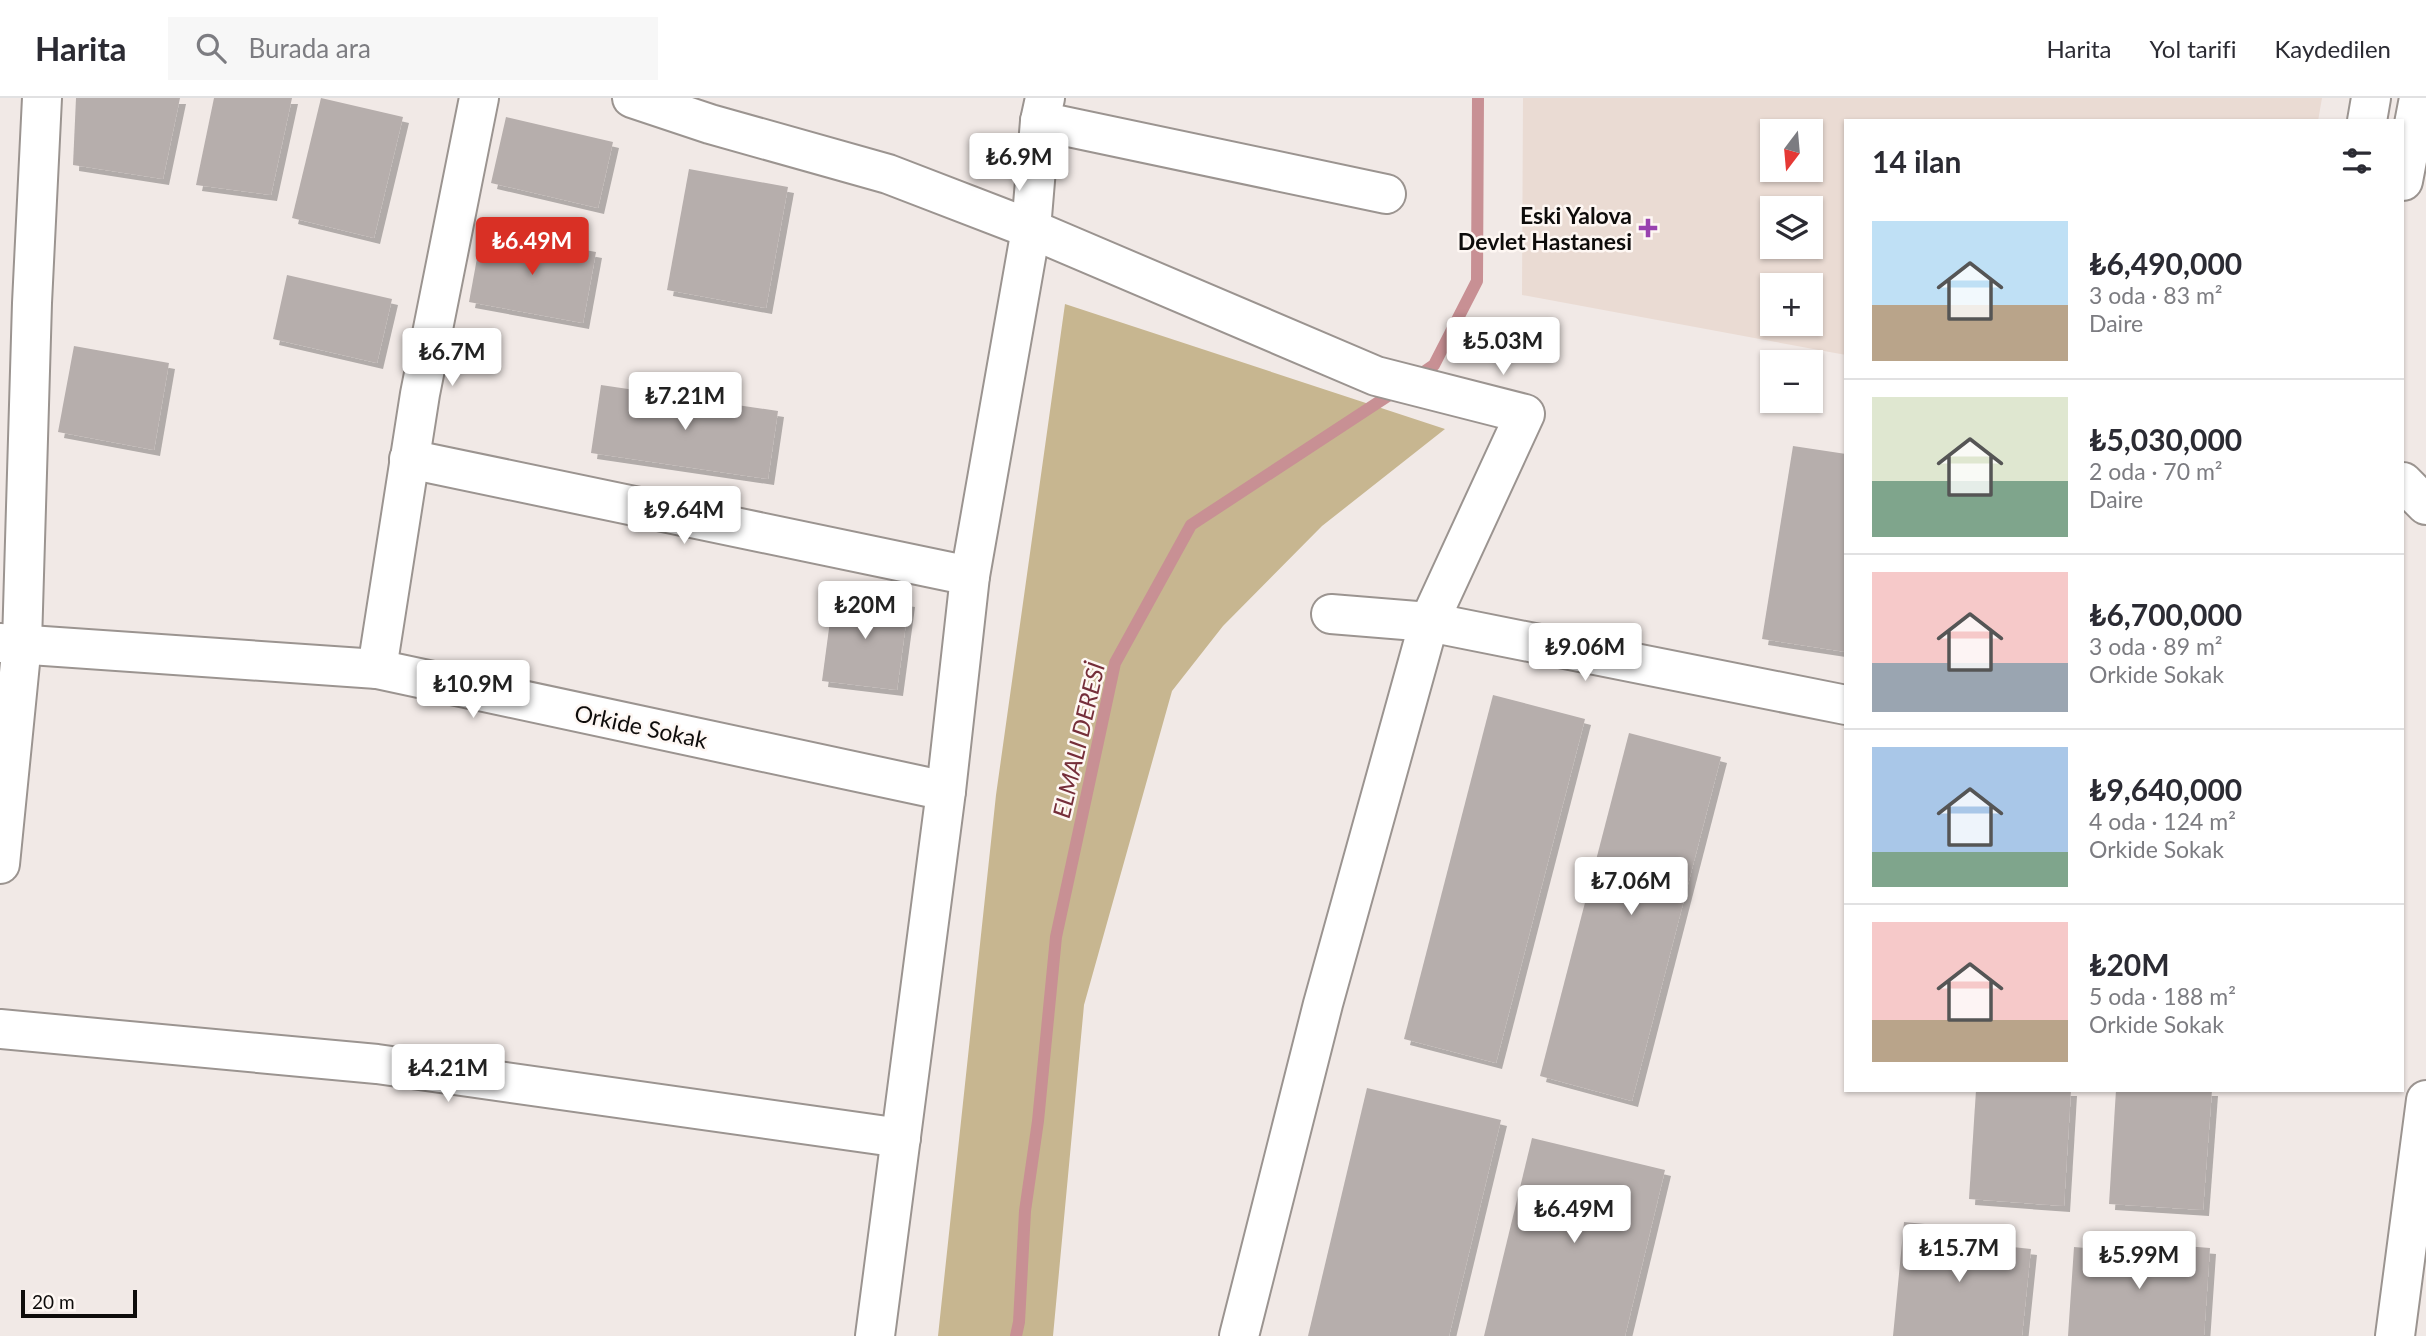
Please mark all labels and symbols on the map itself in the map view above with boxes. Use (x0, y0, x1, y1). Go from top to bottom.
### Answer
north arrow (1760, 119, 1824, 182)
pin: ₺6.9M (970, 134, 1068, 193)
place label: Eski Yalova Devlet Hastanesi (1458, 201, 1632, 255)
pin: ₺6.49M (475, 218, 589, 277)
marker: Eski Yalova Devlet Hastanesi (1638, 218, 1658, 238)
pin: ₺5.03M (1446, 317, 1560, 377)
pin: ₺6.7M (403, 328, 501, 388)
pin: ₺7.21M (628, 372, 742, 432)
pin: ₺9.64M (627, 486, 741, 546)
pin: ₺20M (824, 582, 906, 641)
pin: ₺9.06M (1528, 624, 1642, 683)
water label: ELMALI DERESİ (1046, 659, 1110, 821)
pin: ₺10.9M (416, 660, 530, 720)
street label: Orkide Sokak (572, 698, 710, 754)
pin: ₺7.06M (1574, 858, 1688, 917)
pin: ₺4.21M (391, 1044, 505, 1104)
pin: ₺6.49M (1517, 1186, 1631, 1245)
pin: ₺15.7M (1902, 1224, 2016, 1284)
pin: ₺5.99M (2082, 1232, 2196, 1291)
scale bar (21, 1287, 136, 1319)

